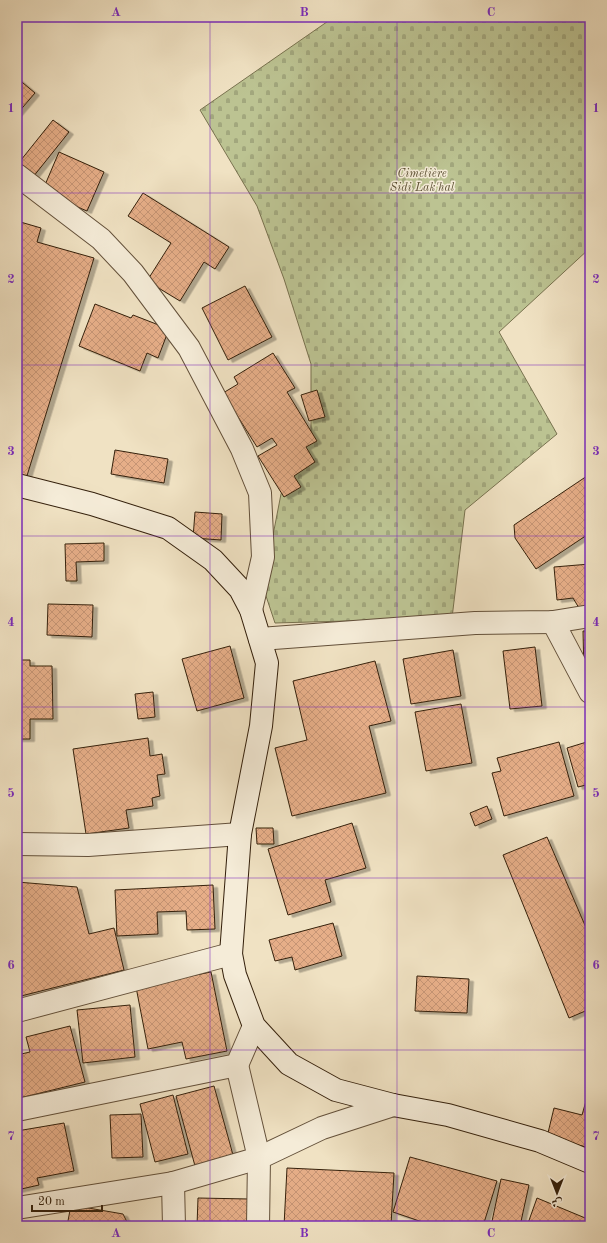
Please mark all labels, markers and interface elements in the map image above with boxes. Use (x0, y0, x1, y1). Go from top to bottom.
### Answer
text: A (111, 6, 121, 19)
text: B (299, 6, 309, 19)
text: C (487, 6, 495, 19)
text: 1 (7, 102, 15, 115)
text: 1 (592, 102, 600, 115)
park label: Cimetière Sidi Lak'hal (390, 168, 455, 194)
text: 2 (7, 273, 15, 286)
text: 2 (592, 273, 600, 286)
text: 3 (7, 445, 15, 458)
text: 3 (592, 445, 600, 458)
text: 4 (7, 616, 15, 629)
text: 4 (592, 616, 600, 629)
text: 5 (7, 787, 15, 800)
text: 5 (592, 787, 600, 800)
text: 6 (7, 959, 15, 972)
text: 6 (592, 959, 600, 972)
text: 7 (7, 1130, 15, 1143)
text: 7 (592, 1130, 600, 1143)
north arrow (537, 1173, 577, 1213)
scale bar (32, 1187, 102, 1213)
text: 20 m (38, 1196, 65, 1208)
text: ش (551, 1196, 562, 1207)
text: A (111, 1227, 121, 1240)
text: B (299, 1227, 309, 1240)
text: C (487, 1227, 495, 1240)

